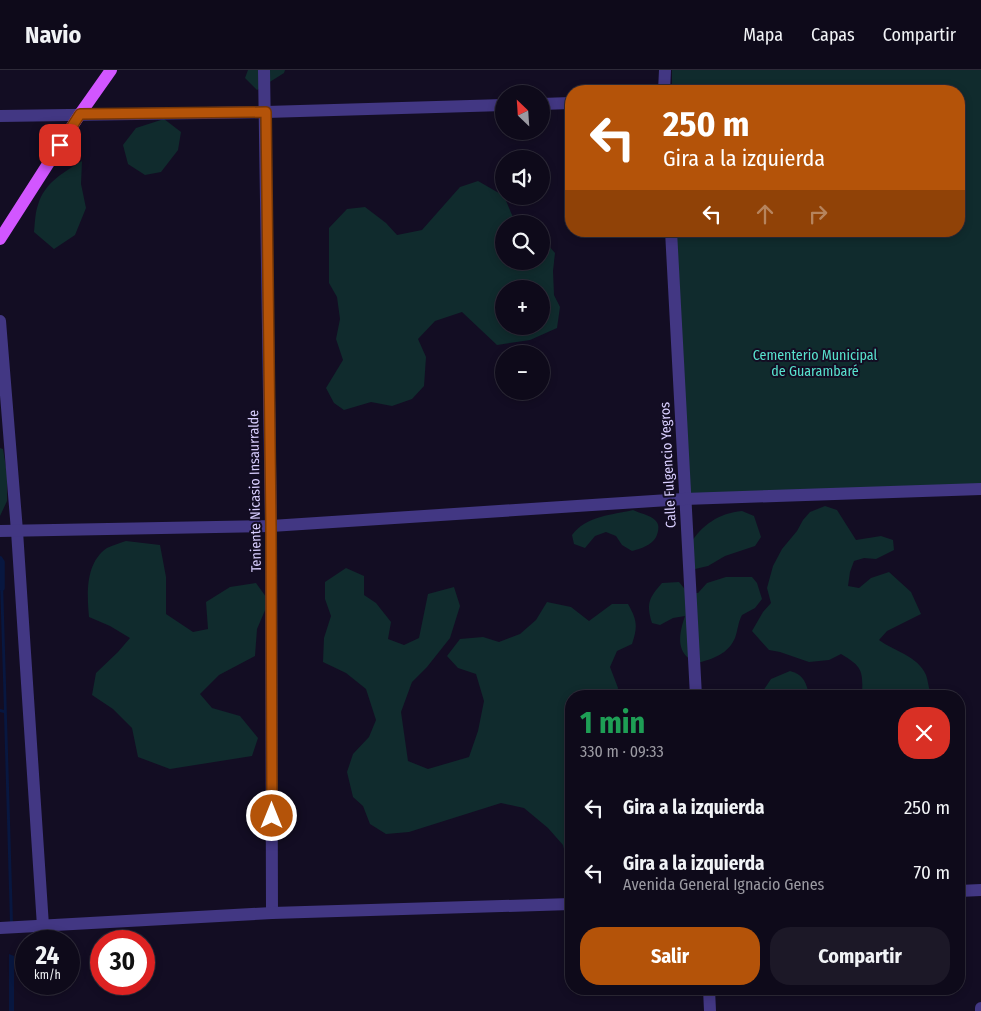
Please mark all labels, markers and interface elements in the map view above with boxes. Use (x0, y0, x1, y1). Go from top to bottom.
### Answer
text: Navio (25, 21, 81, 49)
text: Mapa (743, 24, 783, 46)
text: Capas (811, 24, 855, 46)
text: Compartir (883, 24, 956, 46)
north arrow (495, 85, 550, 140)
map controls (495, 85, 550, 400)
text: 250 m (663, 103, 750, 145)
icon: left (580, 105, 645, 170)
pin (39, 124, 81, 166)
icon: arrive (46, 131, 74, 159)
text: Gira a la izquierda (663, 145, 825, 172)
button: sound (495, 150, 550, 205)
icon: left (698, 200, 726, 228)
icon: ahead (751, 200, 779, 228)
icon: right (804, 200, 832, 228)
button: search (495, 215, 550, 270)
button: + (495, 280, 550, 335)
button: − (495, 345, 550, 400)
park label: Cementerio Municipal de Guarambaré (753, 347, 878, 380)
street label: Calle Fulgencio Yegros (656, 402, 680, 528)
street label: Teniente Nicasio Insaurralde (245, 410, 265, 572)
text: 1 min (580, 705, 645, 741)
button: close (898, 707, 950, 759)
text: 330 m · 09:33 (580, 742, 664, 761)
position arrow (245, 789, 297, 841)
icon: left (580, 794, 608, 822)
text: Gira a la izquierda (623, 796, 765, 819)
text: 250 m (904, 796, 950, 819)
text: Gira a la izquierda (623, 852, 765, 875)
icon: left (580, 859, 608, 887)
text: 70 m (914, 861, 950, 884)
text: Avenida General Ignacio Genes (623, 875, 824, 894)
button: Salir (580, 927, 760, 985)
button: Compartir (770, 927, 950, 985)
speed limit sign: 30 (90, 930, 155, 995)
text: 24 (36, 941, 59, 971)
text: km/h (34, 968, 61, 982)

